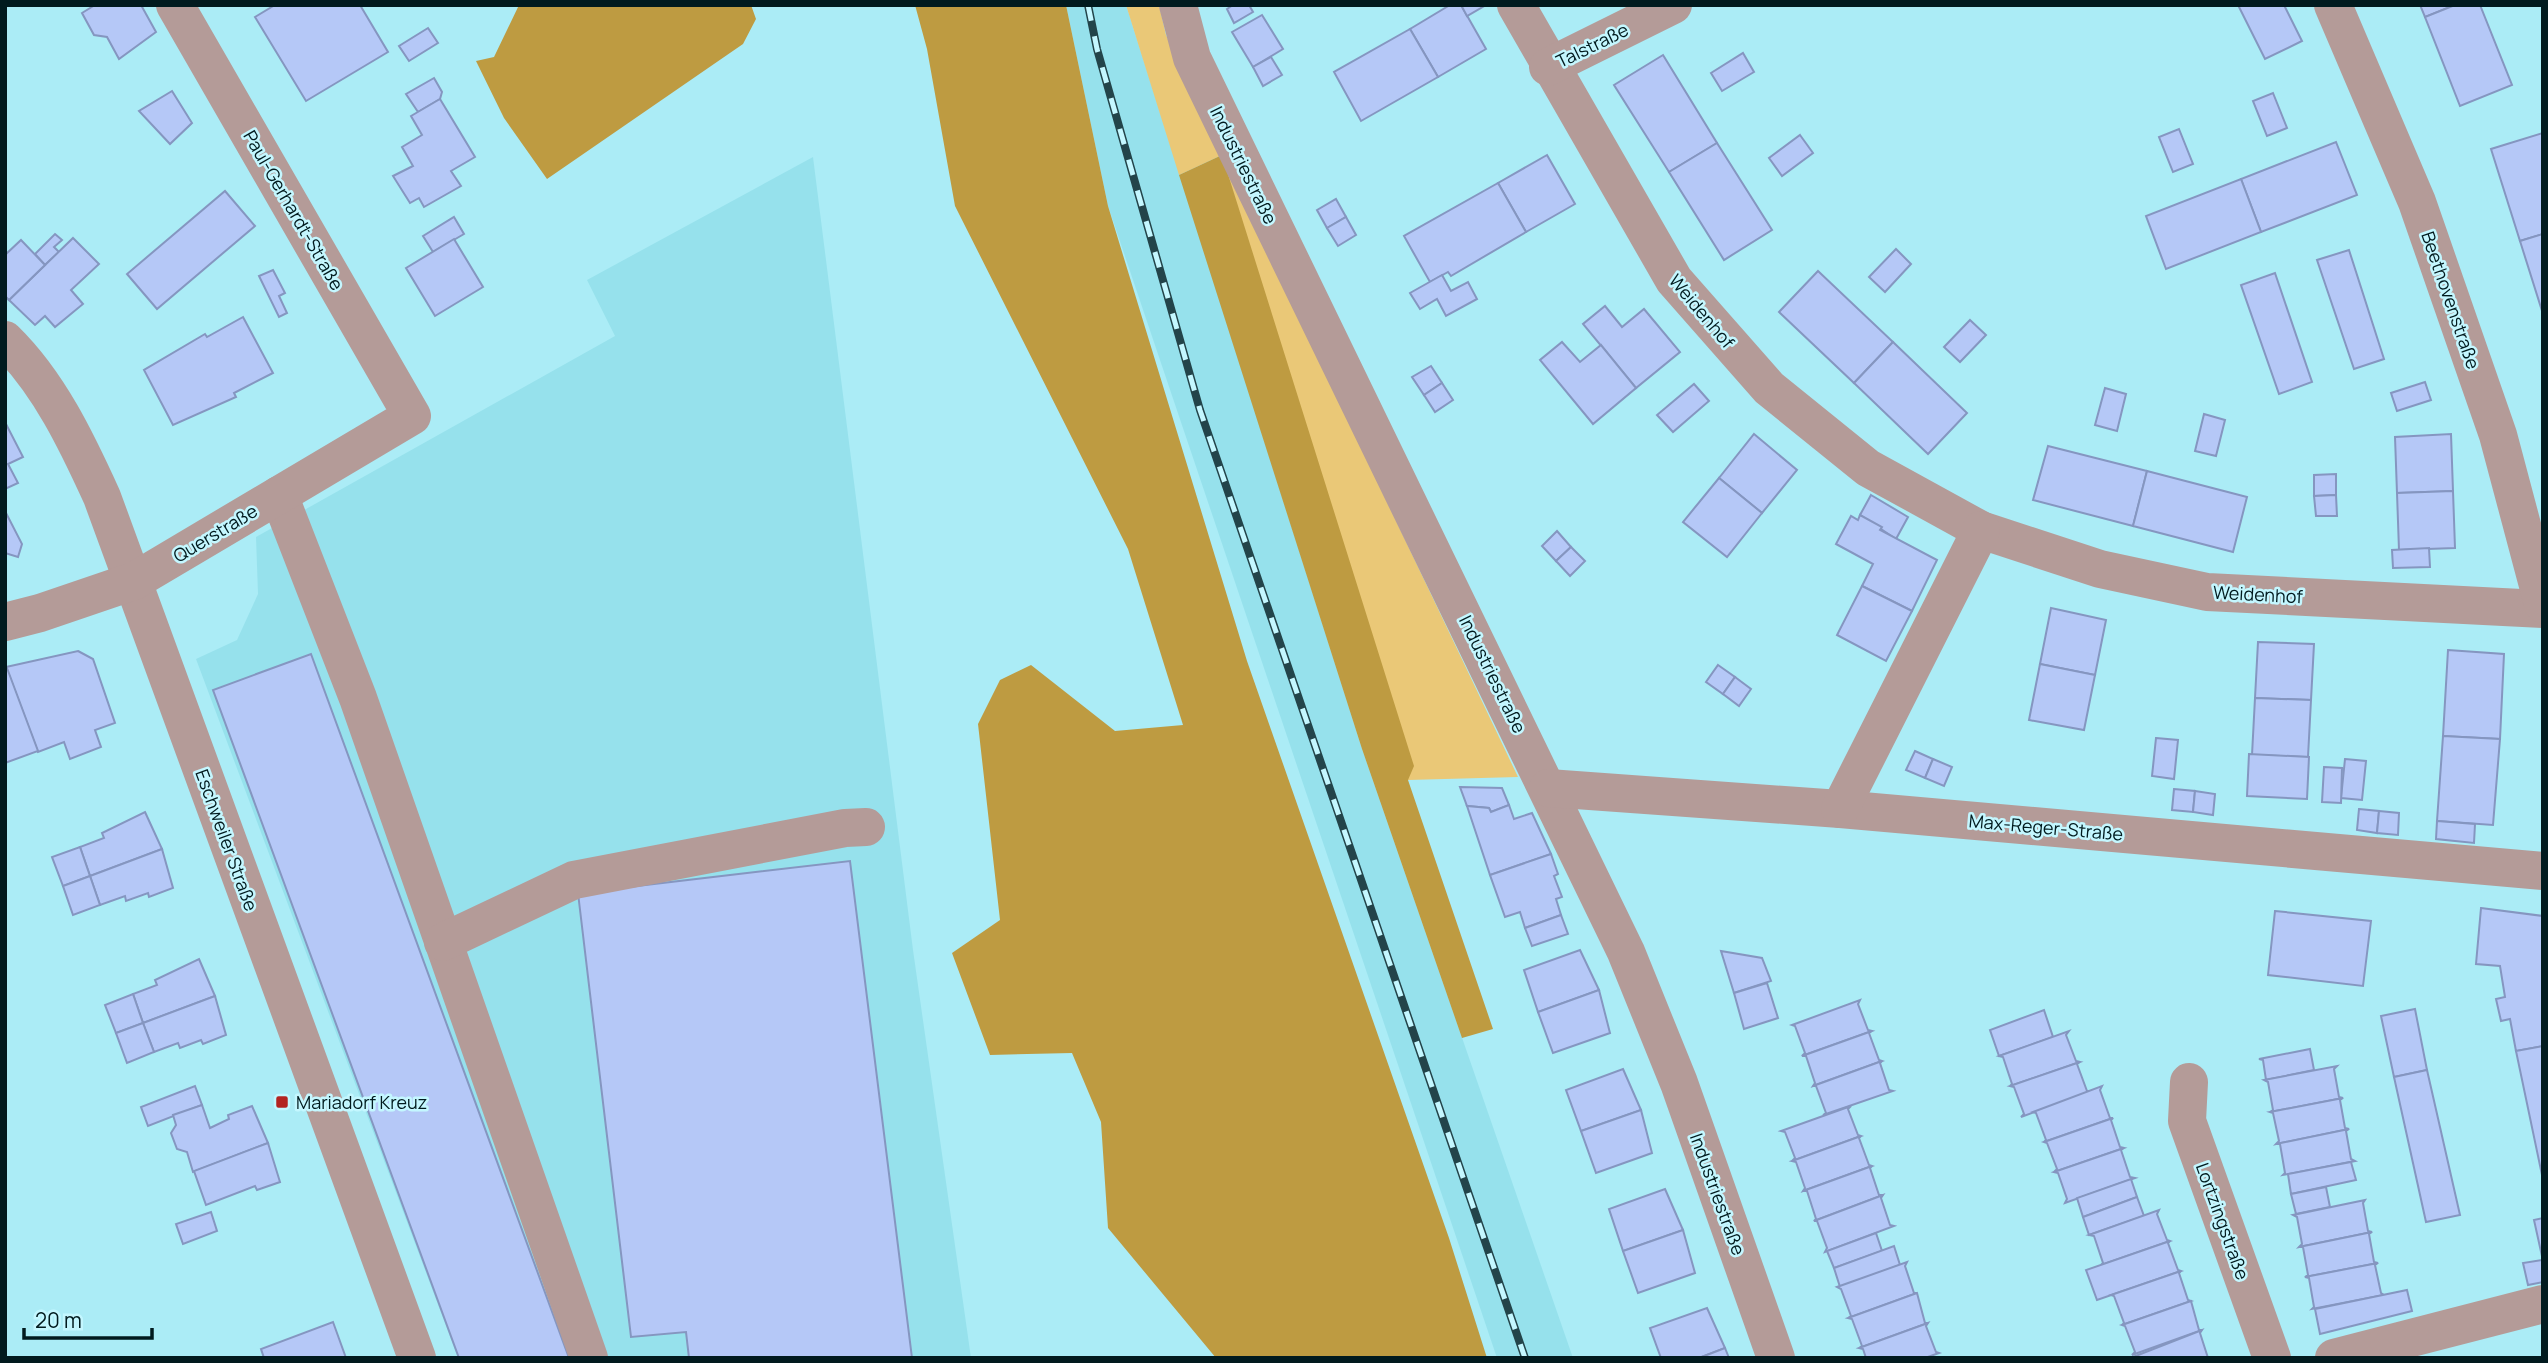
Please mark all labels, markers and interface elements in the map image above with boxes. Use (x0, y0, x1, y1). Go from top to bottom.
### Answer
street label: Talstraße (1552, 17, 1632, 73)
street label: Industriestraße (1205, 102, 1283, 228)
street label: Paul-Gerhardt-Straße (238, 126, 350, 294)
street label: Beethovenstraße (2416, 228, 2486, 372)
street label: Weidenhof (1664, 269, 1740, 354)
street label: Querstraße (168, 498, 262, 568)
street label: Weidenhof (2213, 580, 2304, 608)
street label: Industriestraße (1454, 611, 1532, 737)
street label: Eschweiler Straße (190, 766, 264, 914)
street label: Max-Reger-Straße (1968, 808, 2124, 846)
place label: Mariadorf Kreuz (296, 1090, 427, 1114)
marker: Mariadorf Kreuz (274, 1094, 290, 1110)
street label: Industriestraße (1685, 1130, 1751, 1258)
street label: Lortzingstraße (2191, 1159, 2255, 1283)
scale bar (24, 1296, 152, 1340)
text: 20 m (35, 1306, 82, 1334)

